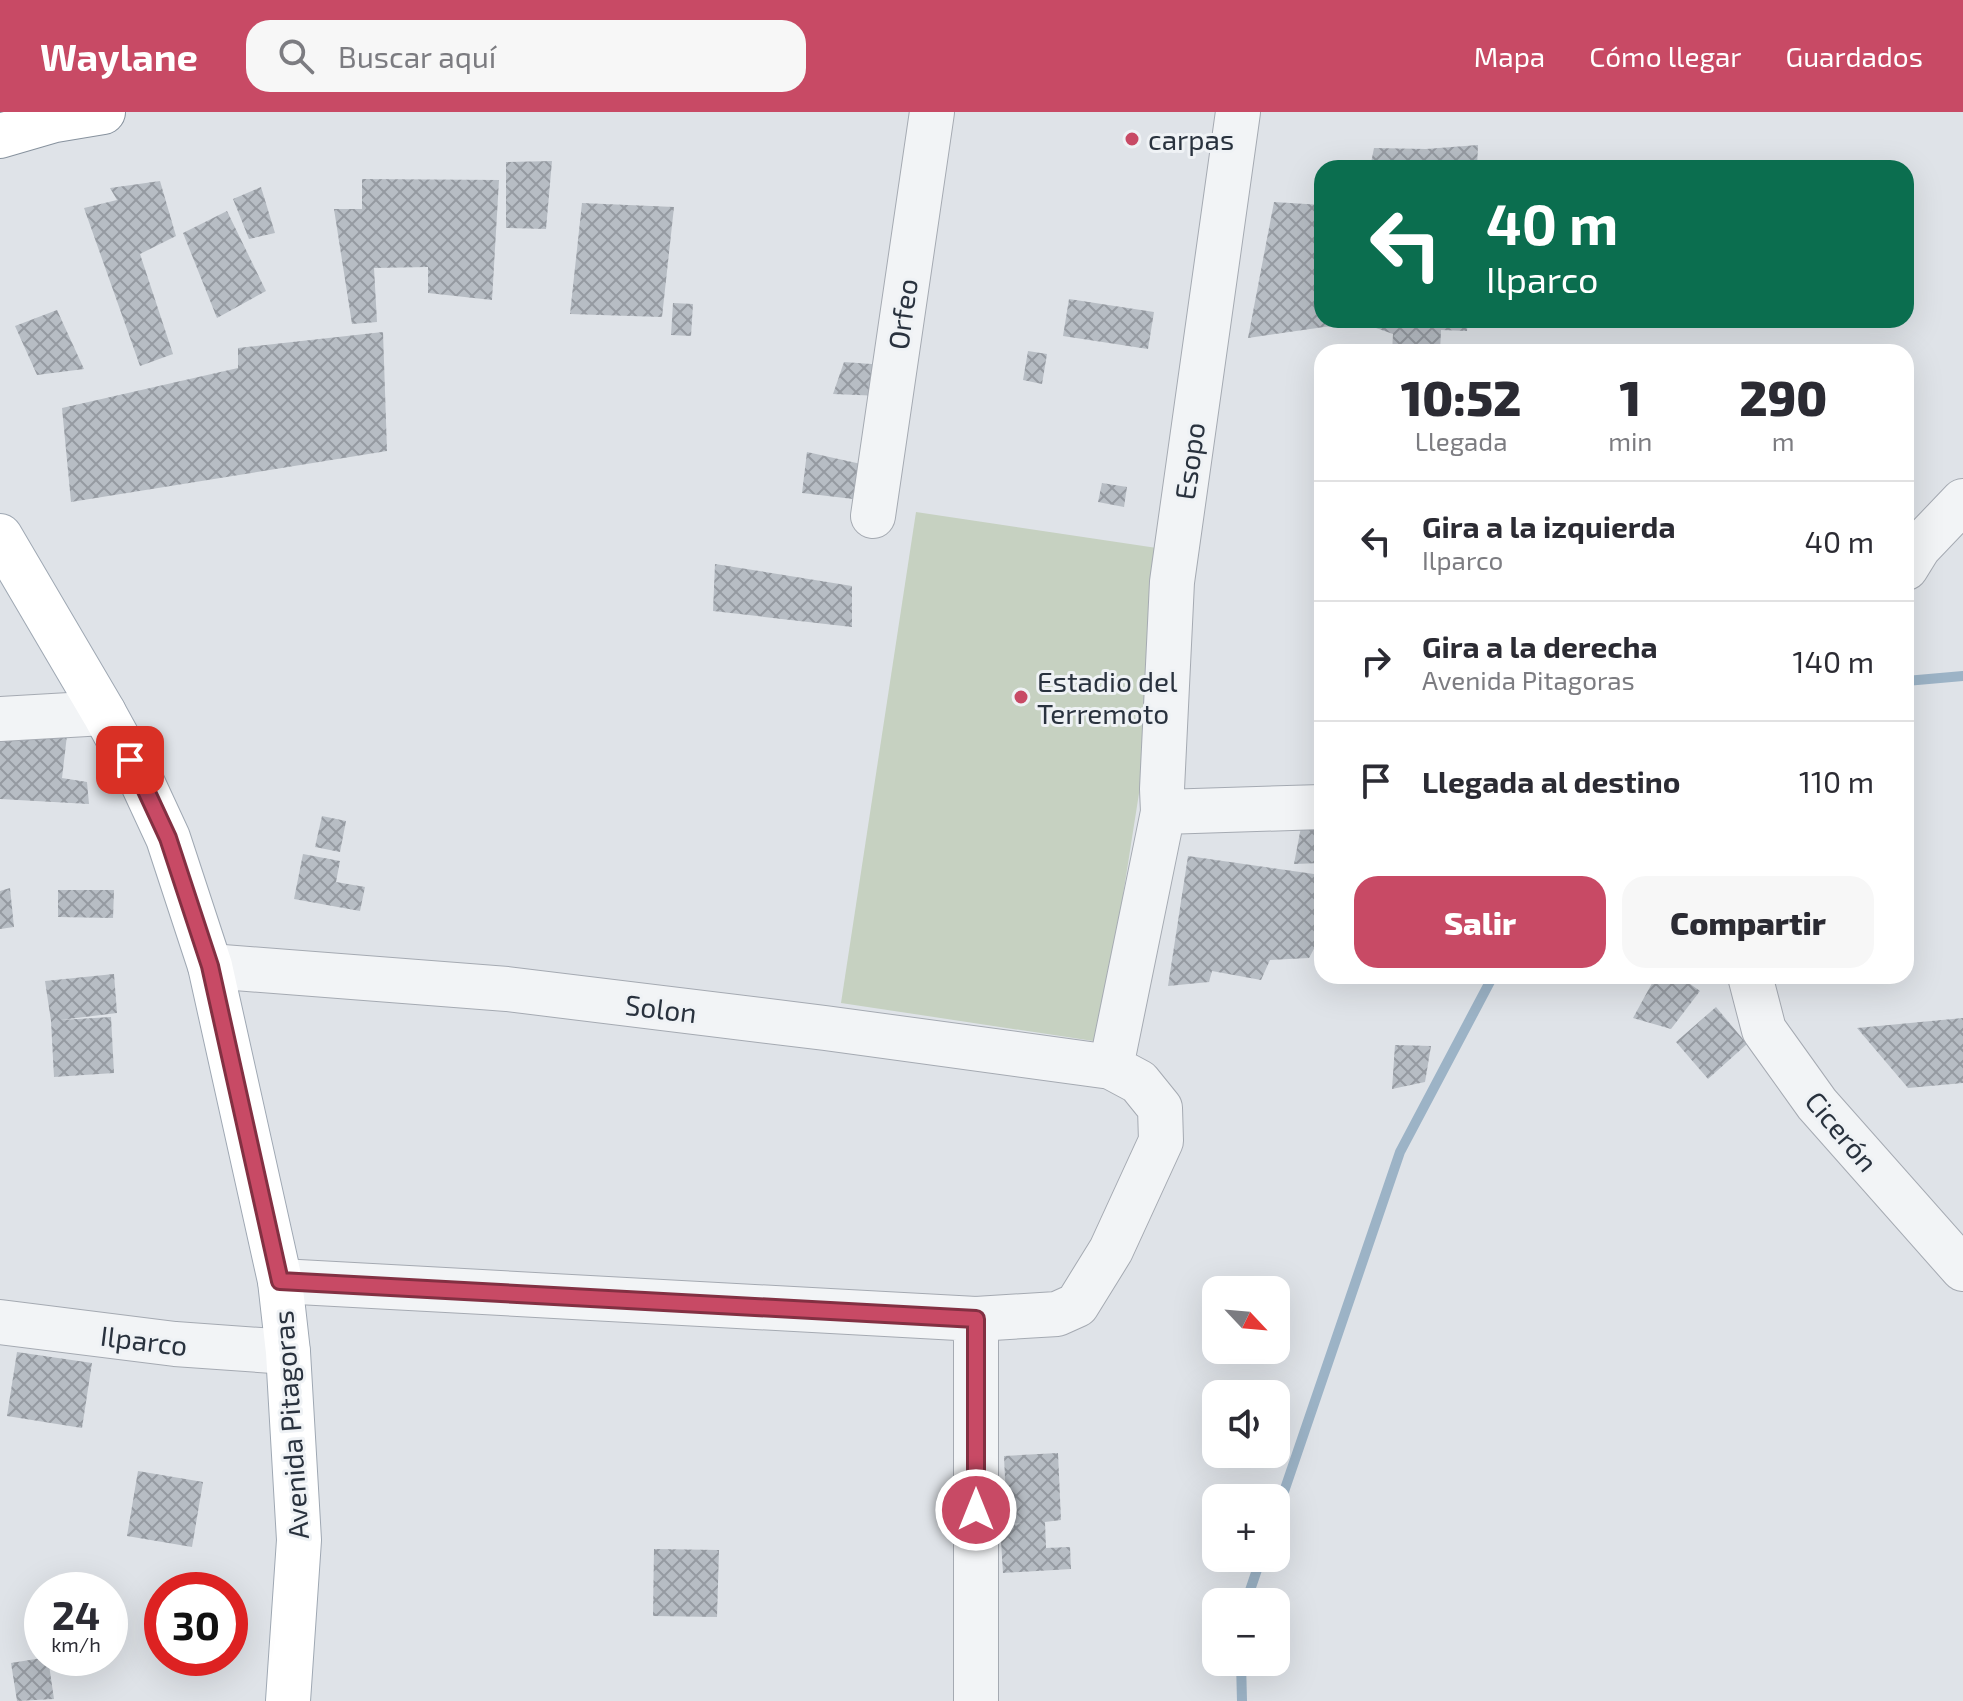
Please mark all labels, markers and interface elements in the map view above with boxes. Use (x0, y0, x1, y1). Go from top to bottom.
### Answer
search box (246, 20, 806, 92)
text: Waylane (40, 33, 198, 79)
icon: search (274, 34, 318, 78)
text: Buscar aquí (338, 38, 496, 74)
text: Mapa (1474, 39, 1545, 73)
text: Cómo llegar (1589, 39, 1742, 73)
text: Guardados (1786, 39, 1923, 73)
place label: carpas (1148, 122, 1234, 156)
marker: carpas (1123, 130, 1141, 148)
text: 40 m (1486, 189, 1618, 256)
icon: left (1354, 192, 1458, 296)
text: Ilparco (1486, 257, 1599, 300)
street label: Orfeo (880, 276, 924, 352)
text: 10:52 (1401, 368, 1521, 426)
text: 1 (1619, 368, 1641, 426)
text: 290 (1739, 368, 1827, 426)
street label: Esopo (1167, 420, 1211, 502)
text: Llegada (1415, 425, 1508, 456)
text: min (1608, 425, 1652, 456)
text: m (1772, 425, 1795, 456)
text: Gira a la izquierda (1422, 508, 1676, 544)
icon: left (1354, 519, 1398, 563)
text: 40 m (1804, 523, 1874, 559)
text: Ilparco (1422, 544, 1503, 575)
text: Gira a la derecha (1422, 628, 1658, 664)
icon: right (1354, 639, 1398, 683)
text: 140 m (1793, 643, 1874, 679)
place label: Estadio del Terremoto (1037, 664, 1178, 730)
text: Avenida Pitagoras (1422, 664, 1635, 695)
marker: Estadio del Terremoto (1012, 688, 1030, 706)
pin (96, 726, 164, 794)
icon: arrive (108, 738, 152, 782)
icon: arrive (1354, 759, 1398, 803)
text: Llegada al destino (1422, 763, 1681, 799)
text: 110 m (1799, 763, 1874, 799)
button: Salir (1354, 876, 1606, 968)
button: Compartir (1622, 876, 1874, 968)
street label: Solon (623, 987, 699, 1029)
street label: Cicerón (1799, 1084, 1885, 1178)
north arrow (1202, 1276, 1290, 1364)
map controls (1202, 1276, 1290, 1676)
street label: Avenida Pitagoras (265, 1309, 315, 1541)
street label: Ilparco (98, 1318, 190, 1362)
button: sound (1202, 1380, 1290, 1468)
position arrow (934, 1468, 1018, 1552)
button: + (1202, 1484, 1290, 1572)
speed limit sign: 30 (144, 1572, 248, 1676)
button: − (1202, 1588, 1290, 1676)
text: 24 (52, 1590, 100, 1638)
text: km/h (51, 1632, 101, 1656)

